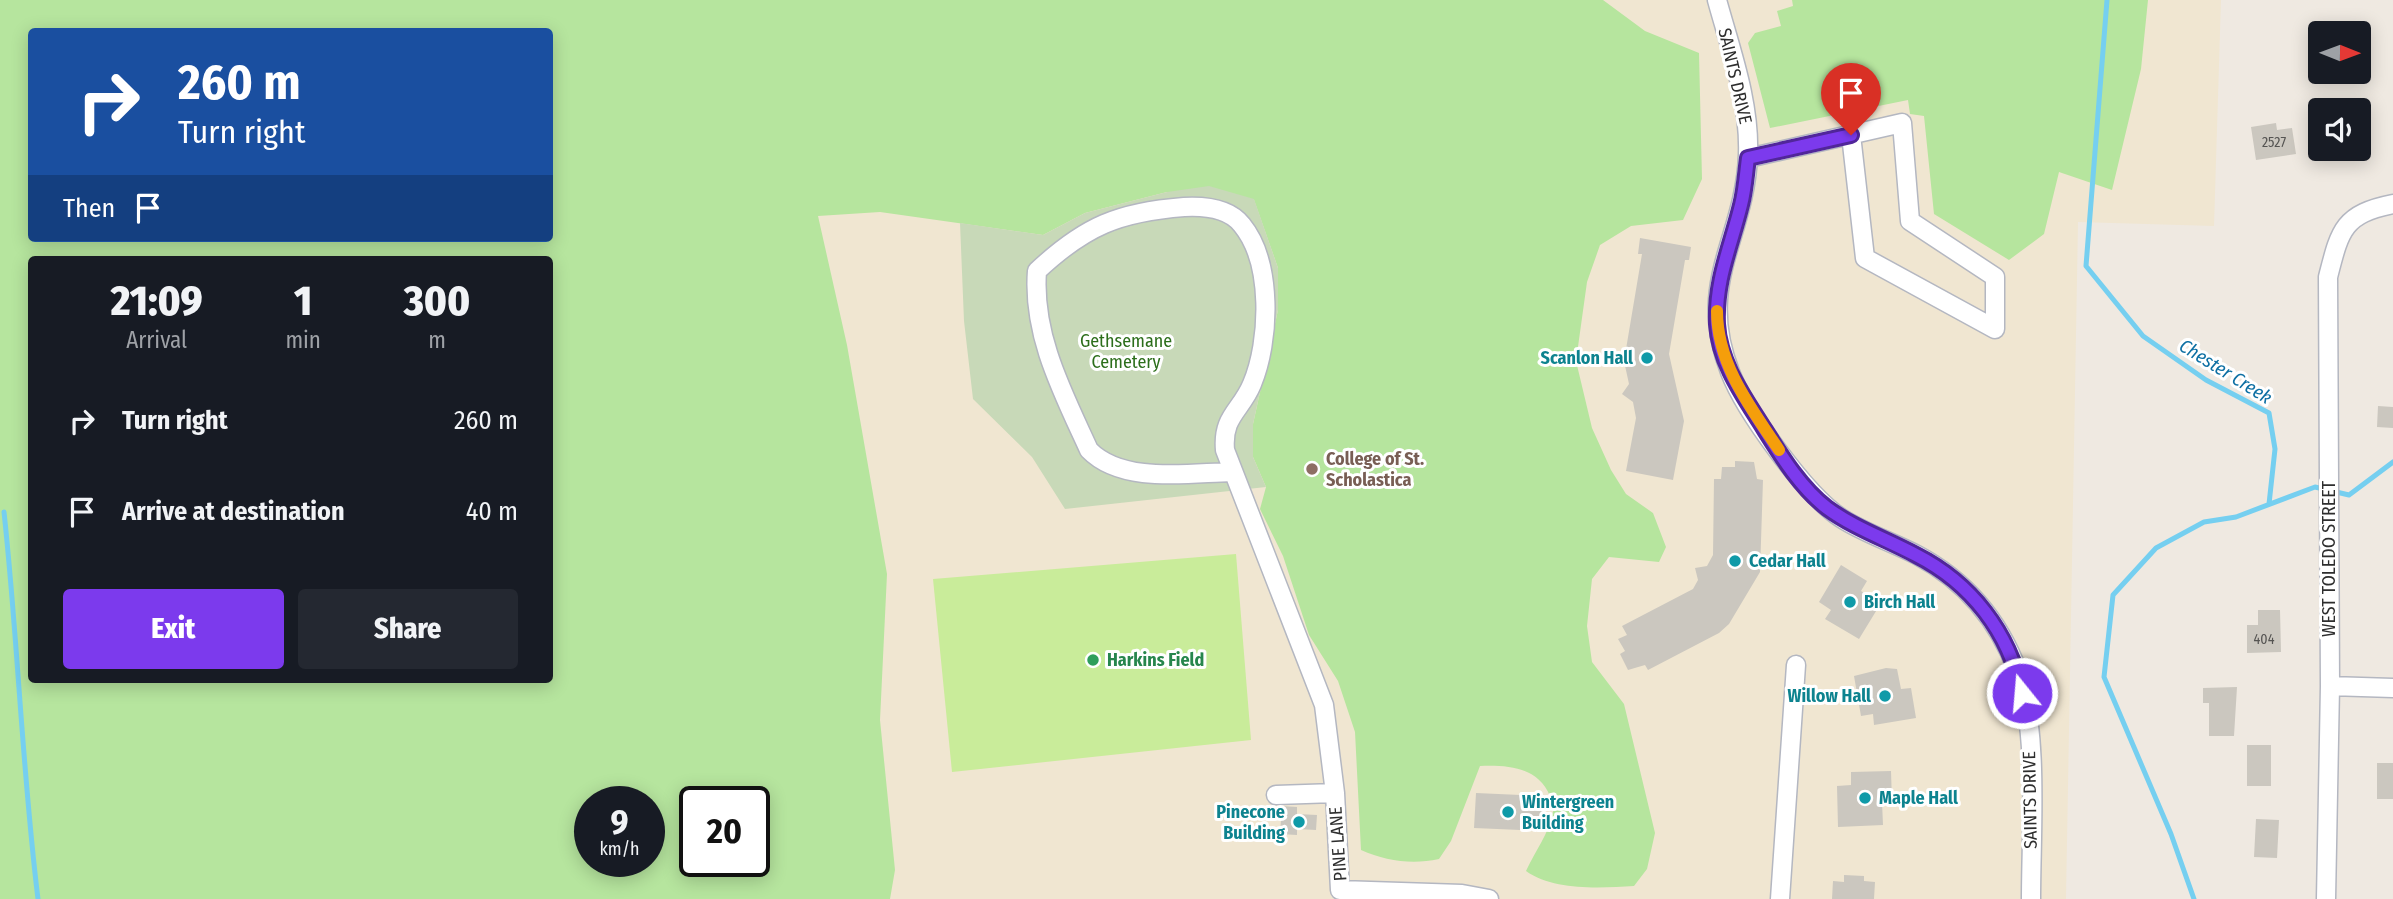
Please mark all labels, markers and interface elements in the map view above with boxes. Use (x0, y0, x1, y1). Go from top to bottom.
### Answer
north arrow (2308, 21, 2371, 84)
map controls (2308, 21, 2371, 161)
street label: SAINTS DRIVE (1713, 26, 1757, 126)
text: 260 m (178, 53, 301, 112)
icon: right (63, 56, 154, 147)
pin (1821, 63, 1881, 135)
icon: arrive (1832, 74, 1870, 112)
button: sound (2308, 98, 2371, 161)
text: Turn right (178, 113, 305, 151)
house number: 2527 (2262, 134, 2286, 151)
icon: arrive (129, 189, 167, 227)
text: Then (63, 193, 115, 224)
text: 21:09 (111, 276, 203, 326)
text: 1 (294, 276, 312, 326)
text: 300 (404, 276, 470, 326)
text: Arrival (126, 326, 187, 354)
text: min (285, 326, 321, 354)
text: m (428, 326, 446, 354)
park label: Gethsemane Cemetery (1080, 330, 1172, 373)
water label: Chester Creek (2175, 334, 2276, 409)
place label: Scanlon Hall (1541, 347, 1633, 369)
marker: Scanlon Hall (1639, 350, 1655, 366)
icon: right (63, 402, 101, 440)
text: Turn right (122, 405, 228, 436)
text: 260 m (454, 405, 518, 436)
place label: College of St. Scholastica (1326, 448, 1424, 491)
marker: College of St. Scholastica (1304, 461, 1320, 477)
street label: WEST TOLEDO STREET (2318, 480, 2340, 637)
icon: arrive (63, 493, 101, 531)
text: Arrive at destination (122, 496, 345, 527)
text: 40 m (466, 496, 518, 527)
place label: Cedar Hall (1749, 550, 1826, 572)
marker: Cedar Hall (1727, 553, 1743, 569)
button: Exit (63, 589, 284, 669)
button: Share (298, 589, 518, 669)
place label: Birch Hall (1864, 591, 1935, 613)
marker: Birch Hall (1842, 594, 1858, 610)
house number: 404 (2254, 631, 2275, 648)
place label: Harkins Field (1107, 649, 1204, 671)
marker: Harkins Field (1085, 652, 1101, 668)
position arrow (1985, 656, 2059, 730)
place label: Willow Hall (1788, 685, 1871, 707)
marker: Willow Hall (1877, 688, 1893, 704)
street label: SAINTS DRIVE (2018, 751, 2042, 849)
speed limit sign: 20 (679, 786, 770, 877)
place label: Maple Hall (1879, 787, 1958, 809)
marker: Maple Hall (1857, 790, 1873, 806)
place label: Wintergreen Building (1522, 791, 1614, 834)
text: 9 (610, 801, 629, 843)
place label: Pinecone Building (1216, 801, 1285, 844)
marker: Wintergreen Building (1500, 804, 1516, 820)
street label: PINE LANE (1324, 806, 1352, 882)
marker: Pinecone Building (1291, 814, 1307, 830)
text: km/h (599, 838, 640, 860)

